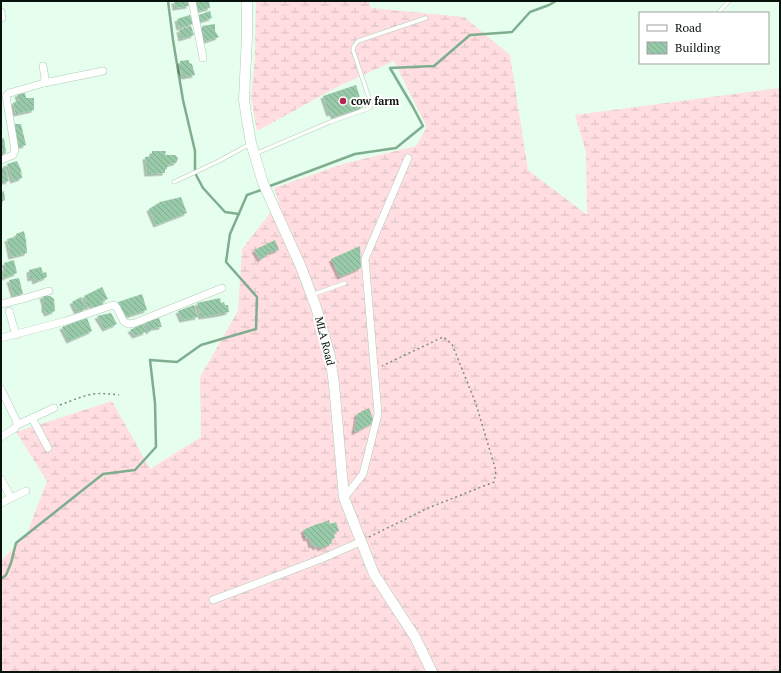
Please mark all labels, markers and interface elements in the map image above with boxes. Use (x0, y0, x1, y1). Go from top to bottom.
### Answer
legend (639, 12, 769, 64)
text: Road (675, 20, 702, 35)
text: Building (675, 40, 721, 55)
place label: cow farm (351, 94, 400, 108)
marker: cow farm (338, 96, 348, 106)
street label: MLA Road (312, 315, 338, 367)

